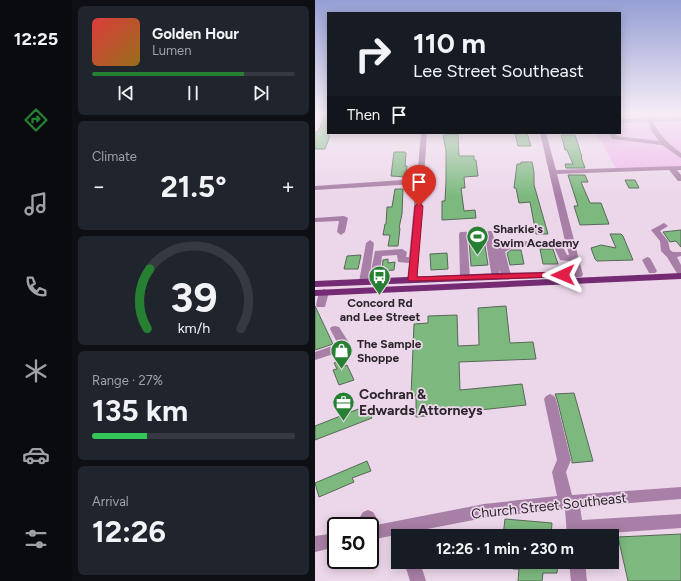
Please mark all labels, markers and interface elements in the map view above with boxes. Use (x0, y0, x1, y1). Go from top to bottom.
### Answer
text: Golden Hour (152, 25, 239, 43)
text: 110 m (413, 26, 486, 60)
text: 12:25 (14, 28, 58, 50)
icon: right (347, 28, 399, 80)
text: Lumen (152, 43, 191, 58)
text: Lee Street Southeast (413, 60, 584, 82)
icon: previous (115, 82, 137, 104)
icon: pause (182, 82, 204, 104)
icon: next (250, 82, 272, 104)
icon: arrive (388, 104, 410, 126)
icon: directions (22, 106, 50, 134)
text: Then (347, 106, 380, 124)
text: Climate (92, 149, 137, 164)
pin (402, 165, 436, 206)
text: 21.5° (160, 168, 227, 205)
icon: arrive (408, 171, 430, 193)
text: − (92, 173, 106, 200)
text: + (281, 173, 295, 200)
icon: music (22, 190, 50, 218)
place label: Sharkie's Swim Academy (493, 222, 579, 250)
sports icon: Sharkie's Swim Academy (465, 223, 491, 256)
position arrow (542, 254, 584, 296)
bus stop icon: Concord Rd and Lee Street (367, 263, 393, 296)
text: 39 (170, 271, 217, 321)
icon: phone (22, 273, 50, 301)
place label: Concord Rd and Lee Street (340, 296, 420, 324)
text: km/h (177, 318, 210, 336)
place label: The Sample Shoppe (357, 337, 422, 365)
shop icon: The Sample Shoppe (328, 338, 354, 371)
icon: climate (22, 357, 50, 385)
text: Range · 27% (92, 373, 163, 388)
place label: Cochran & Edwards Attorneys (359, 386, 483, 419)
office icon: Cochran & Edwards Attorneys (331, 389, 357, 422)
text: 135 km (92, 392, 188, 429)
icon: car (22, 441, 50, 469)
street label: Church Street Southeast (470, 489, 628, 523)
text: Arrival (92, 494, 129, 509)
text: 12:26 (92, 513, 166, 550)
speed limit sign: 50 (327, 517, 379, 569)
icon: filters (22, 525, 50, 553)
text: 12:26 · 1 min · 230 m (436, 540, 574, 558)

